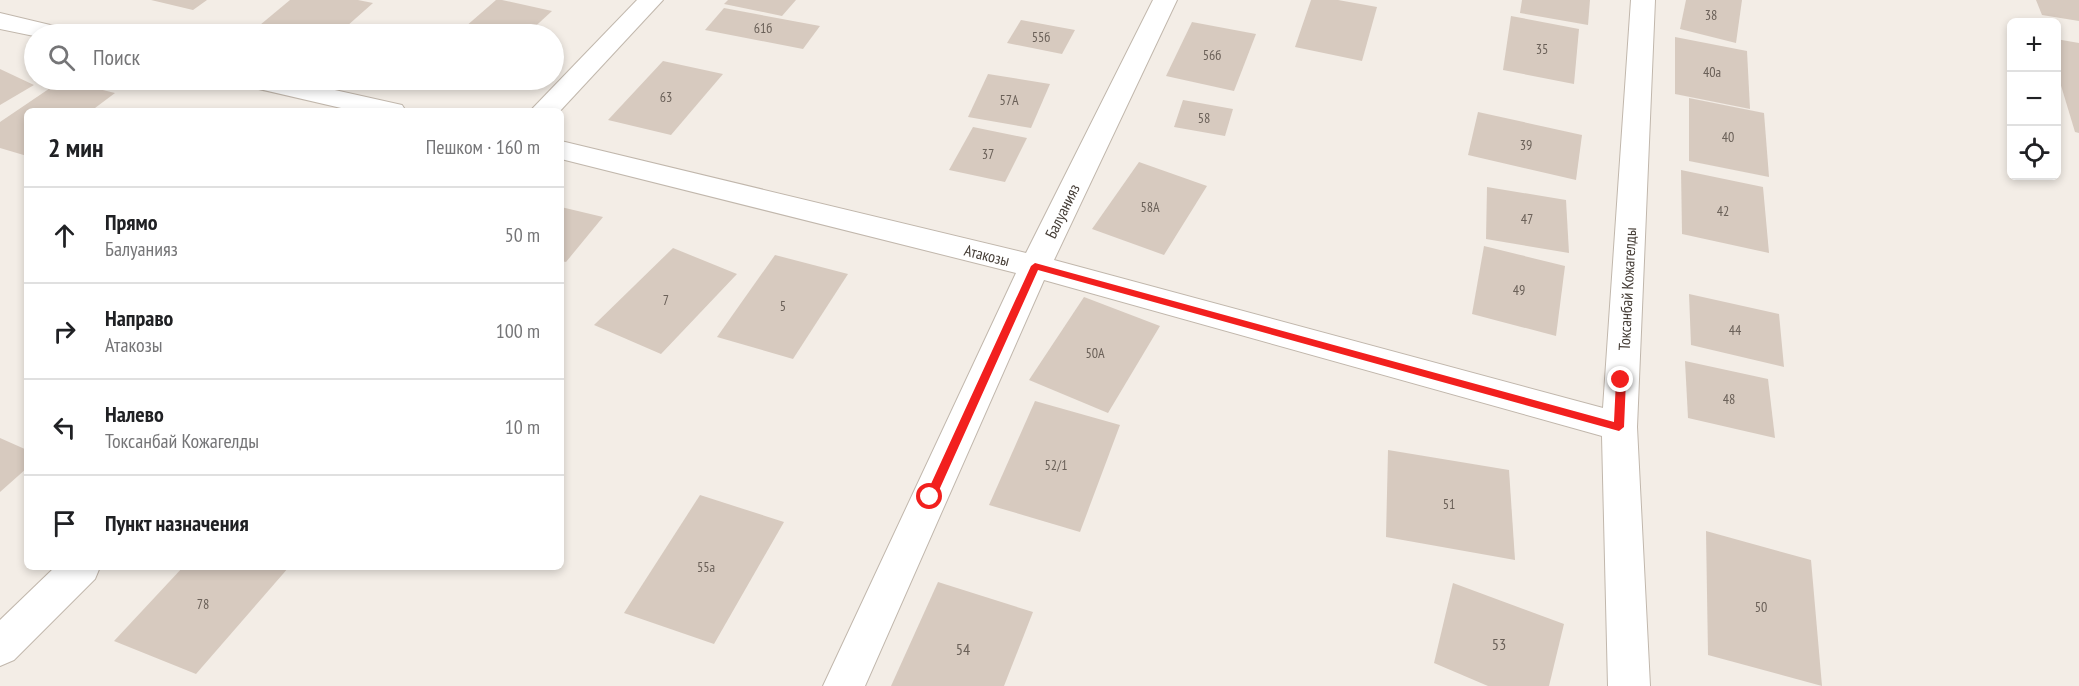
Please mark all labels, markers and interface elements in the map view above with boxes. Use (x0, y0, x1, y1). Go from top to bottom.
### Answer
house number: 38 (1705, 6, 1717, 24)
map controls (2007, 18, 2061, 180)
button: + (2007, 18, 2061, 72)
house number: 61б (754, 19, 772, 37)
search box (24, 24, 564, 90)
house number: 55б (1032, 28, 1050, 46)
house number: 35 (1536, 40, 1548, 58)
icon: search (45, 41, 78, 74)
text: Поиск (93, 43, 140, 71)
house number: 56б (1203, 46, 1221, 64)
house number: 40а (1703, 63, 1721, 81)
button: − (2007, 72, 2061, 126)
house number: 63 (660, 88, 672, 106)
house number: 57А (999, 91, 1019, 109)
house number: 58 (1198, 109, 1210, 127)
button: locate (2007, 126, 2061, 180)
house number: 40 (1722, 128, 1734, 146)
text: 2 мин (48, 131, 103, 164)
text: Пешком · 160 m (426, 134, 540, 160)
house number: 39 (1520, 136, 1532, 154)
house number: 37 (982, 145, 994, 163)
street label: Балуанияз (1040, 180, 1084, 242)
house number: 58А (1140, 198, 1160, 216)
house number: 42 (1717, 202, 1729, 220)
text: Прямо (105, 208, 158, 236)
house number: 47 (1521, 210, 1533, 228)
icon: ahead (48, 219, 81, 252)
text: 50 m (505, 222, 540, 248)
street label: Токсанбай Кожагелды (1614, 227, 1640, 351)
text: Балуанияз (105, 236, 178, 262)
street label: Атакозы (962, 240, 1012, 270)
house number: 49 (1513, 281, 1525, 299)
house number: 7 (663, 291, 669, 309)
house number: 5 (780, 297, 786, 315)
text: Направо (105, 304, 173, 332)
icon: right (48, 315, 81, 348)
text: 100 m (496, 318, 540, 344)
house number: 44 (1729, 321, 1742, 339)
text: Атакозы (105, 332, 162, 358)
house number: 50А (1085, 344, 1105, 362)
route end (1607, 366, 1633, 392)
house number: 48 (1723, 390, 1735, 408)
text: Налево (105, 400, 164, 428)
icon: left (48, 411, 81, 444)
text: 10 m (505, 414, 540, 440)
text: Токсанбай Кожагелды (105, 428, 259, 454)
house number: 52/1 (1044, 456, 1068, 474)
route start (916, 483, 942, 509)
house number: 51 (1443, 495, 1455, 513)
icon: arrive (48, 507, 81, 540)
text: Пункт назначения (105, 509, 249, 537)
house number: 55а (697, 558, 715, 576)
house number: 78 (197, 595, 209, 613)
house number: 50 (1755, 598, 1767, 616)
house number: 53 (1492, 634, 1506, 654)
house number: 54 (956, 639, 970, 659)

